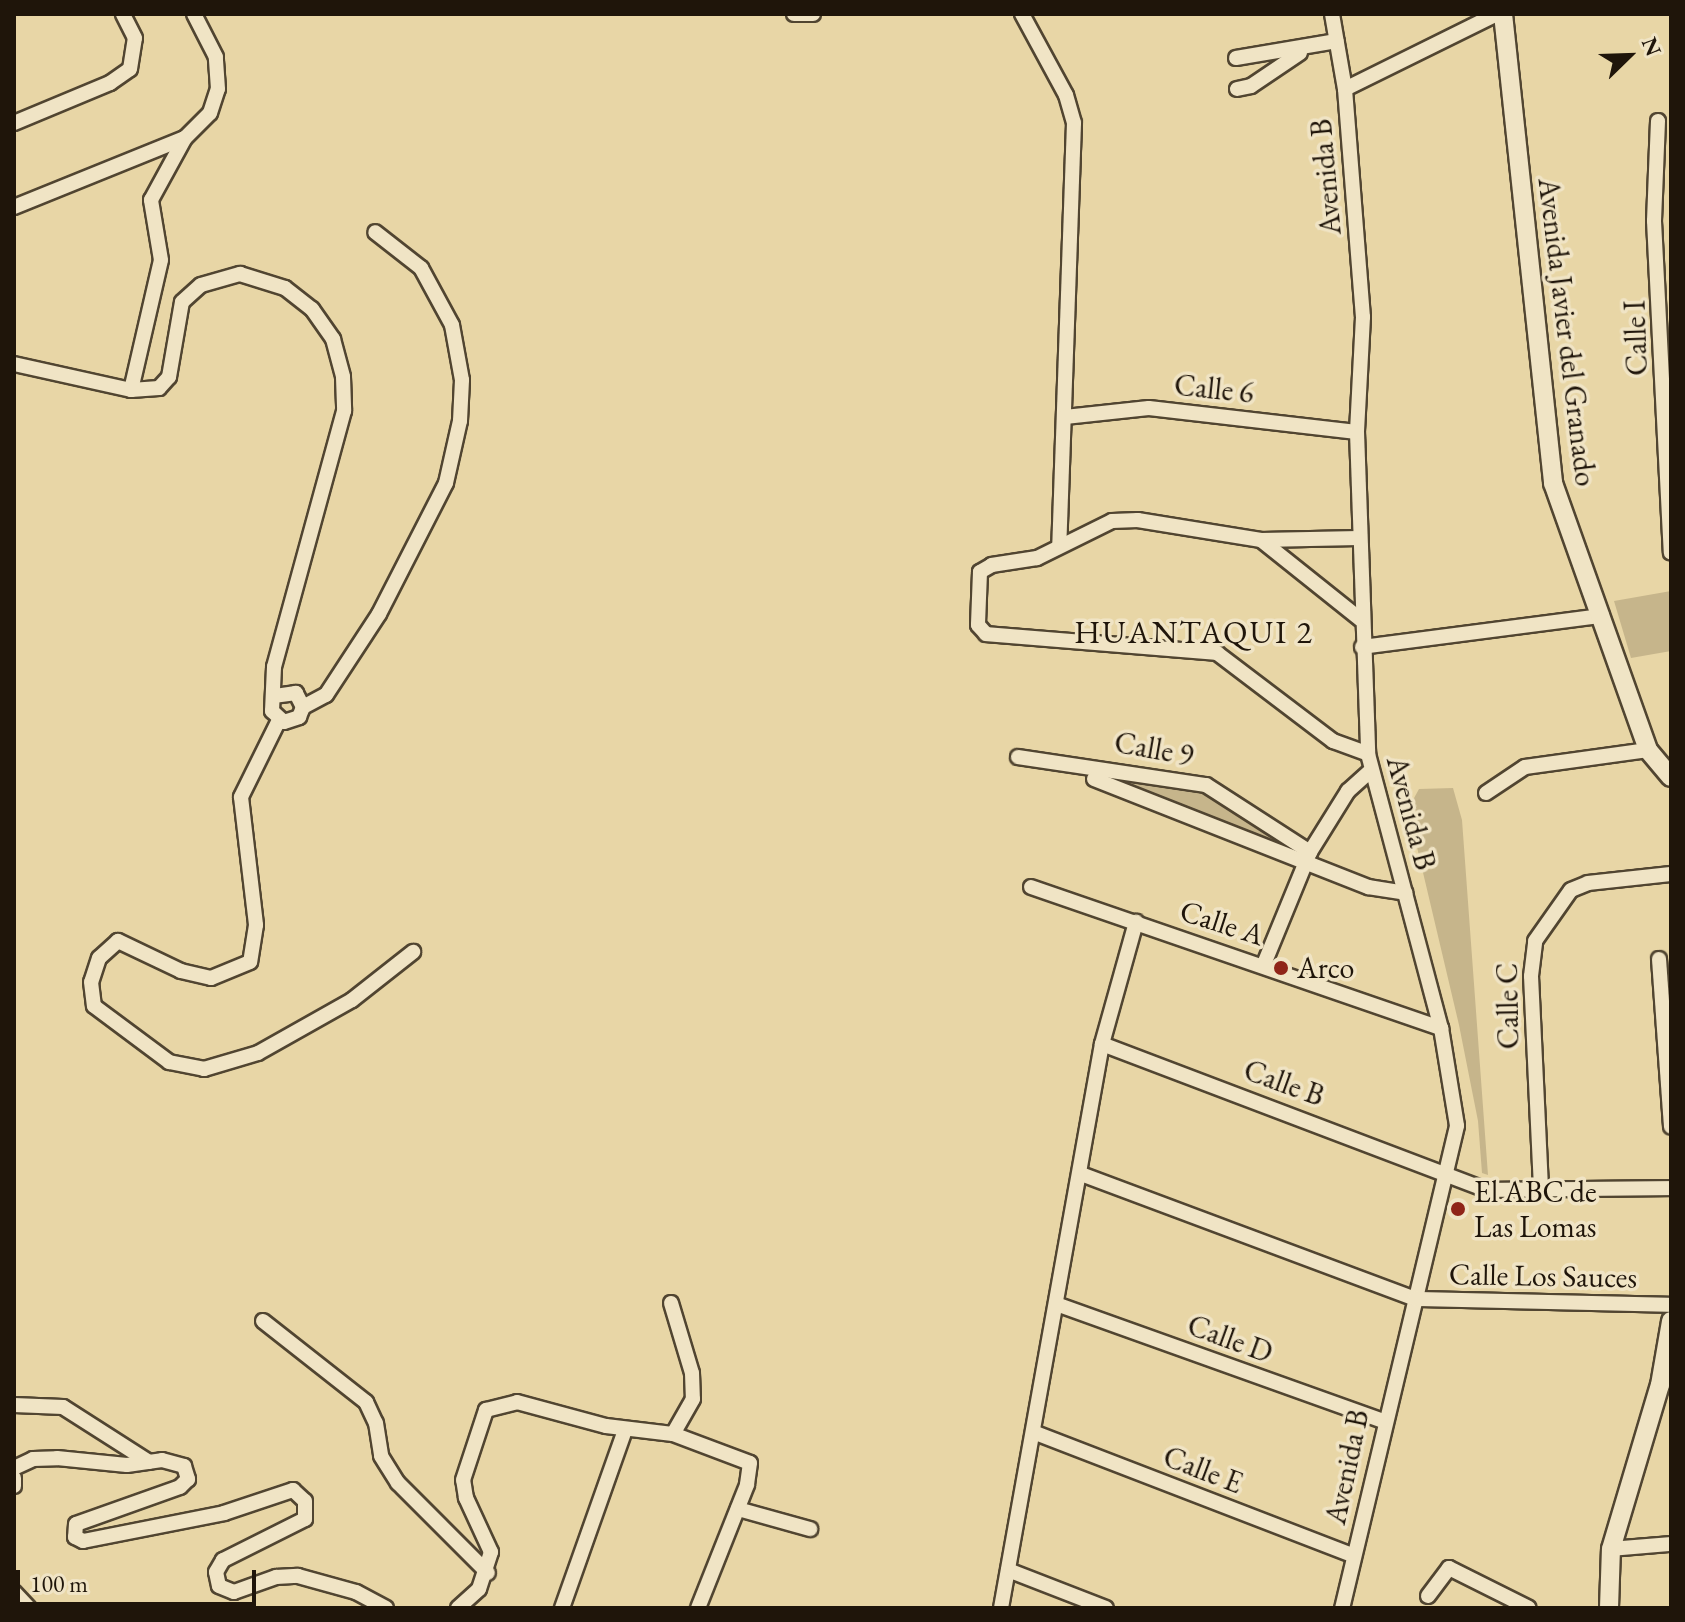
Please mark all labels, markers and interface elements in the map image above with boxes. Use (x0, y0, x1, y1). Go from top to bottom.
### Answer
north arrow (1589, 16, 1669, 96)
text: N (1635, 33, 1668, 60)
street label: Avenida B (1303, 117, 1349, 237)
street label: Avenida Javier del Granado (1530, 176, 1604, 488)
street label: Calle I (1617, 300, 1655, 376)
street label: Calle 6 (1172, 367, 1256, 411)
district label: HUANTAQUI 2 (1074, 613, 1314, 651)
street label: Calle 9 (1112, 724, 1196, 774)
street label: Avenida B (1379, 752, 1443, 874)
street label: Calle A (1175, 893, 1269, 953)
place label: Arco (1297, 950, 1354, 986)
marker: Arco (1272, 959, 1290, 977)
street label: Calle C (1489, 962, 1527, 1050)
street label: Calle B (1239, 1052, 1329, 1114)
place label: El ABC de Las Lomas (1474, 1174, 1597, 1244)
marker: El ABC de Las Lomas (1449, 1200, 1467, 1218)
street label: Calle Los Sauces (1449, 1256, 1637, 1296)
street label: Calle D (1183, 1307, 1277, 1371)
street label: Avenida B (1317, 1406, 1377, 1528)
street label: Calle E (1158, 1438, 1248, 1502)
scale bar (20, 1554, 260, 1604)
text: 100 m (30, 1568, 88, 1599)

